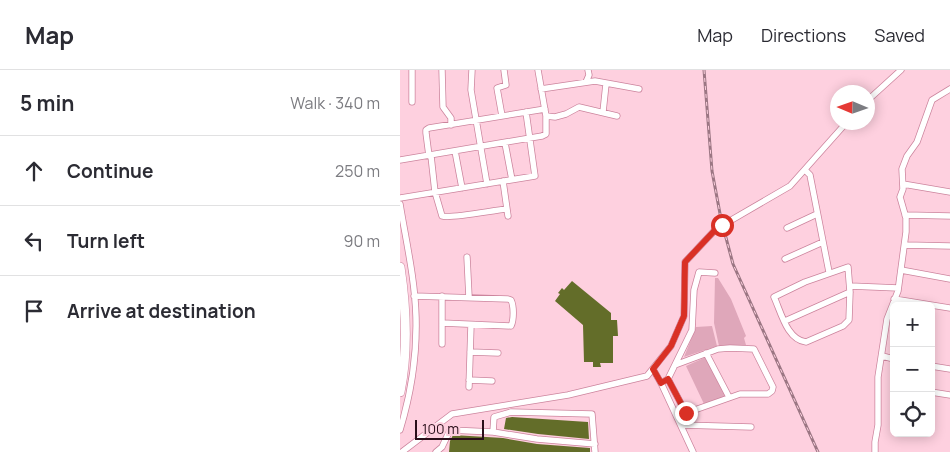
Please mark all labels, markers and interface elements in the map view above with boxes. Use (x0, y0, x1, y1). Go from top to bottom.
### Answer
text: Map (25, 18, 74, 51)
text: Map (697, 23, 733, 47)
text: Directions (761, 23, 846, 47)
text: Saved (874, 23, 925, 47)
north arrow (830, 85, 875, 130)
text: 5 min (20, 89, 74, 117)
text: Walk · 340 m (290, 92, 380, 114)
icon: ahead (20, 157, 48, 185)
text: Continue (67, 158, 153, 184)
text: 250 m (335, 160, 380, 182)
route start (711, 214, 734, 237)
icon: left (20, 227, 48, 255)
text: Turn left (67, 228, 145, 254)
text: 90 m (344, 230, 380, 252)
icon: arrive (20, 297, 48, 325)
text: Arrive at destination (67, 298, 256, 324)
map controls (890, 302, 935, 437)
button: + (890, 302, 935, 347)
button: − (890, 347, 935, 392)
button: locate (890, 392, 935, 437)
route end (675, 402, 698, 425)
scale bar (415, 417, 484, 440)
text: 100 m (422, 419, 459, 438)

